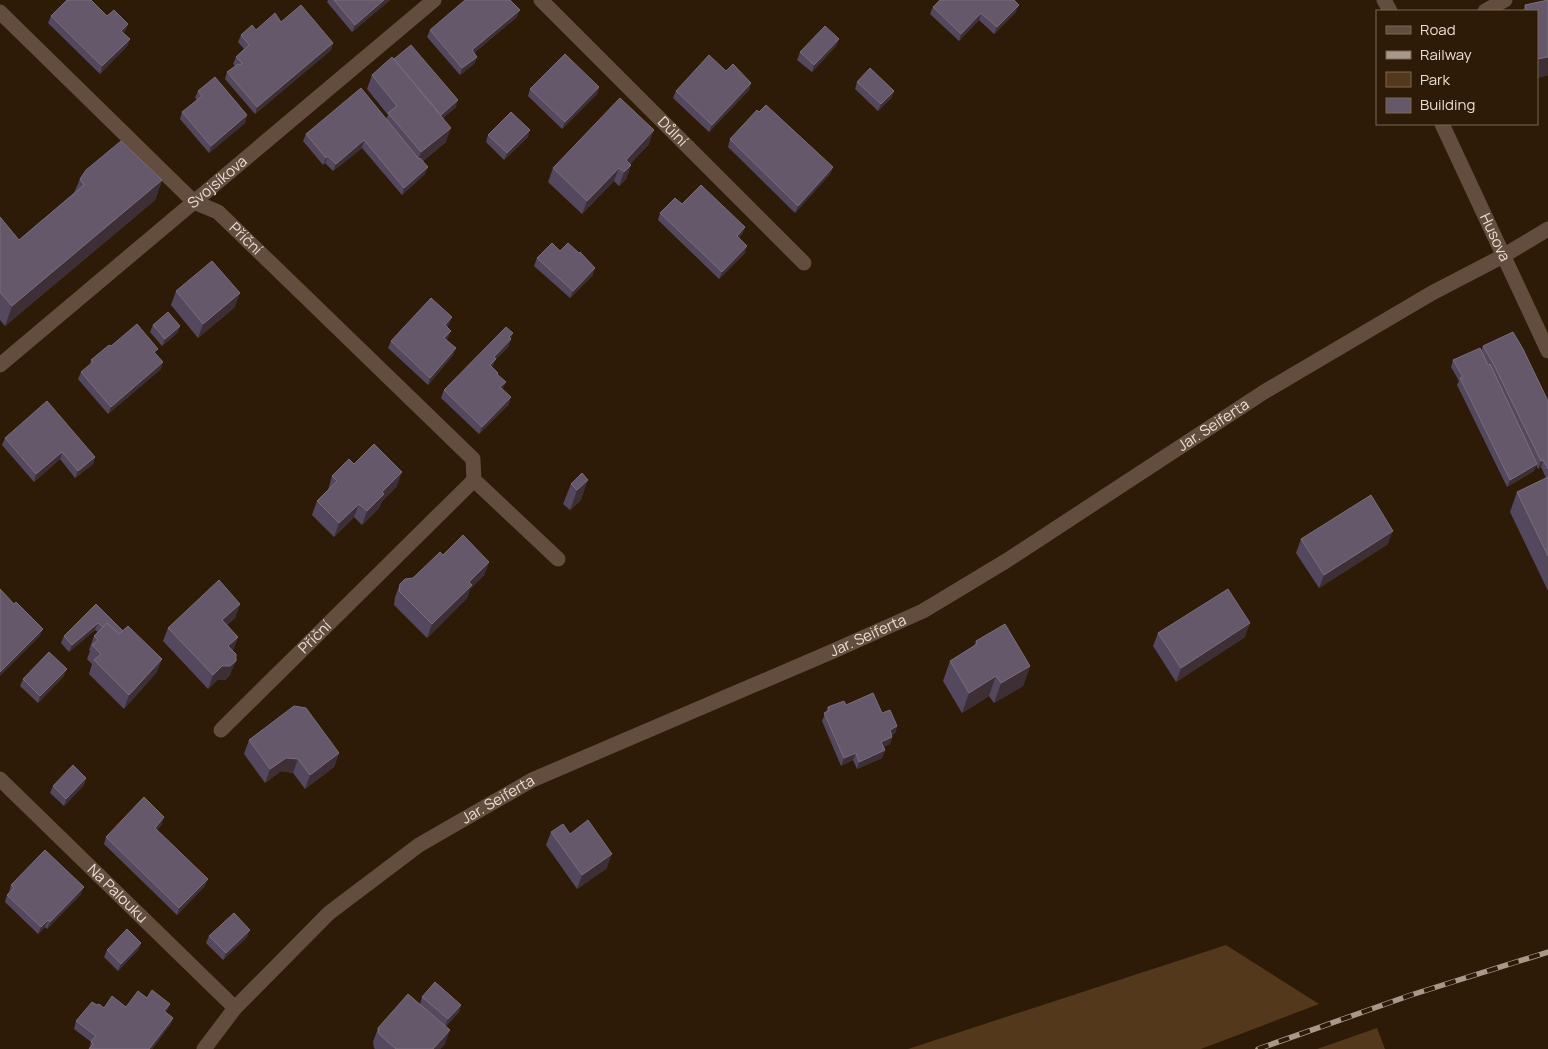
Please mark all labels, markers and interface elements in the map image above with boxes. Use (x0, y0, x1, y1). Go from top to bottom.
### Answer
legend (1376, 10, 1538, 125)
text: Road (1420, 19, 1456, 40)
text: Railway (1420, 44, 1472, 65)
text: Park (1420, 69, 1450, 90)
text: Building (1420, 94, 1475, 115)
street label: Důlní (653, 111, 693, 151)
street label: Svojsíkova (183, 151, 251, 213)
street label: Husova (1475, 209, 1516, 265)
street label: Příční (225, 217, 268, 260)
street label: Jar. Seiferta (1173, 394, 1253, 456)
street label: Jar. Seiferta (826, 609, 909, 661)
street label: Příční (293, 615, 336, 658)
street label: Jar. Seiferta (457, 770, 538, 829)
street label: Na Palouku (83, 859, 152, 927)

